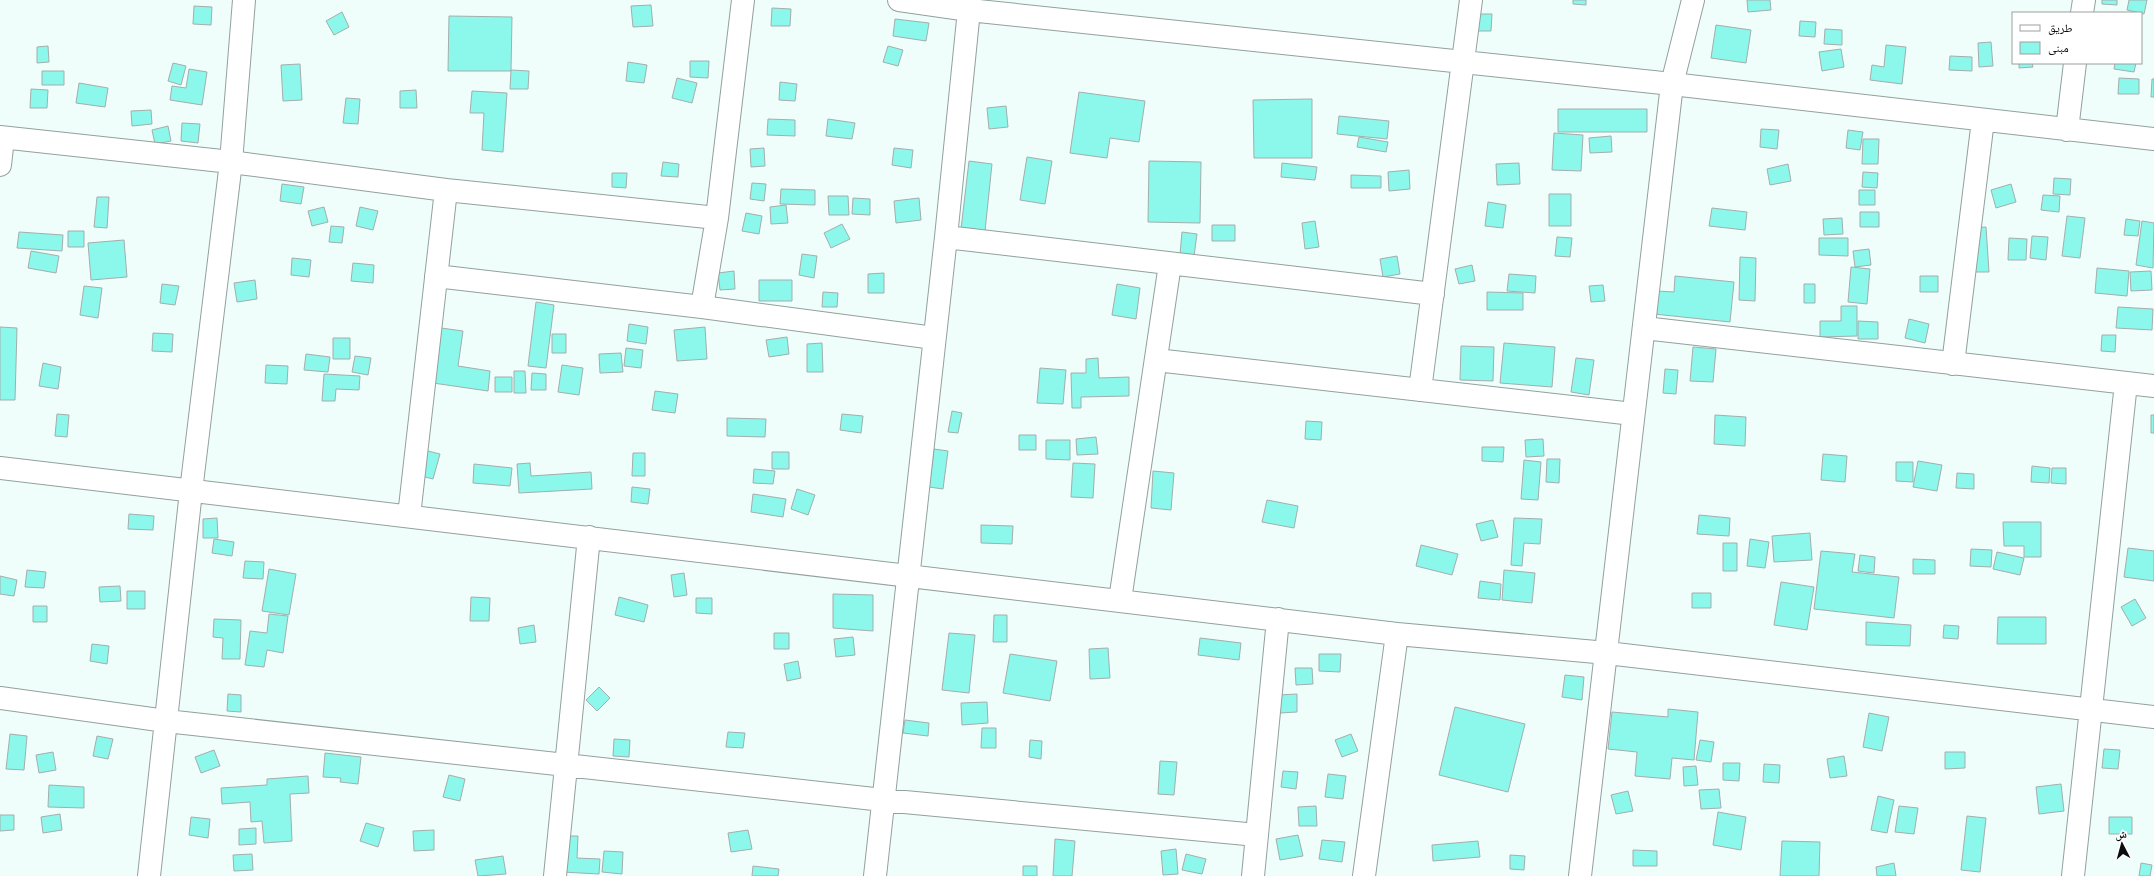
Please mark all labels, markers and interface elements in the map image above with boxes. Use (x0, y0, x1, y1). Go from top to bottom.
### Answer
legend (2012, 12, 2142, 64)
text: طريق (2048, 20, 2073, 35)
text: مبنى (2048, 40, 2069, 55)
north arrow (2102, 824, 2142, 864)
text: ش (2114, 826, 2128, 843)

